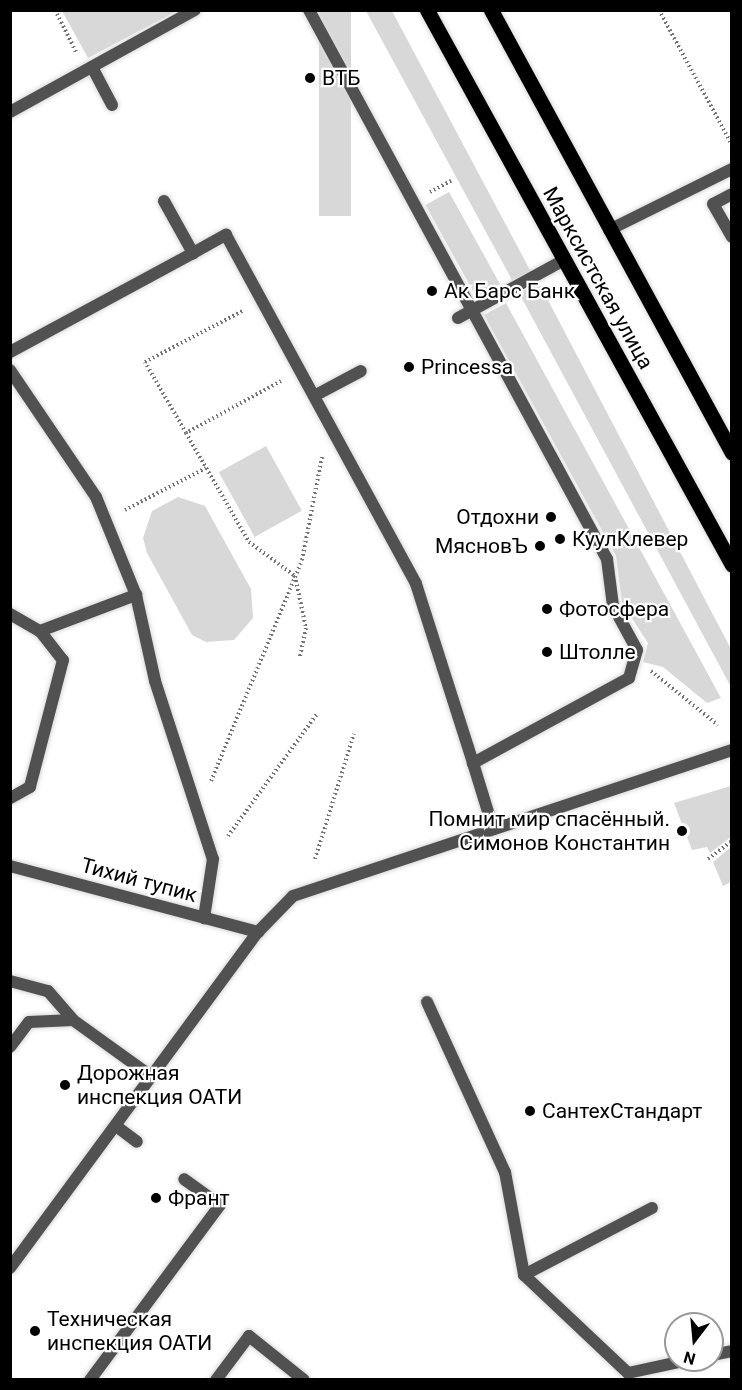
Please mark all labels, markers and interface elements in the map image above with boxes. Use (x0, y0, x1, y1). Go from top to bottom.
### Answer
place label: ВТБ (322, 65, 361, 91)
marker: ВТБ (303, 71, 317, 85)
street label: Марксистская улица (537, 183, 659, 373)
place label: Ак Барс Банк (444, 278, 575, 304)
marker: Ак Барс Банк (425, 284, 439, 298)
place label: Princessa (421, 354, 513, 380)
marker: Princessa (402, 360, 416, 374)
place label: Отдохни (456, 504, 539, 530)
marker: Отдохни (544, 510, 558, 524)
place label: КуулКлевер (572, 526, 688, 552)
marker: КуулКлевер (553, 532, 567, 546)
place label: МясновЪ (435, 533, 528, 559)
marker: МясновЪ (533, 539, 547, 553)
place label: Фотосфера (559, 596, 669, 622)
marker: Фотосфера (540, 602, 554, 616)
place label: Штолле (559, 639, 636, 665)
marker: Штолле (540, 645, 554, 659)
place label: Помнит мир спасённый. Симонов Константин (428, 806, 670, 856)
marker: Помнит мир спасённый. Симонов Константин (675, 824, 689, 838)
street label: Тихий тупик (78, 852, 200, 908)
place label: Дорожная инспекция ОАТИ (77, 1060, 242, 1110)
marker: Дорожная инспекция ОАТИ (58, 1078, 72, 1092)
place label: СантехСтандарт (542, 1098, 702, 1124)
marker: СантехСтандарт (523, 1104, 537, 1118)
place label: Франт (168, 1185, 230, 1211)
marker: Франт (149, 1191, 163, 1205)
place label: Техническая инспекция ОАТИ (47, 1306, 212, 1356)
north arrow (664, 1312, 724, 1372)
marker: Техническая инспекция ОАТИ (28, 1324, 42, 1338)
text: N (681, 1347, 698, 1369)

